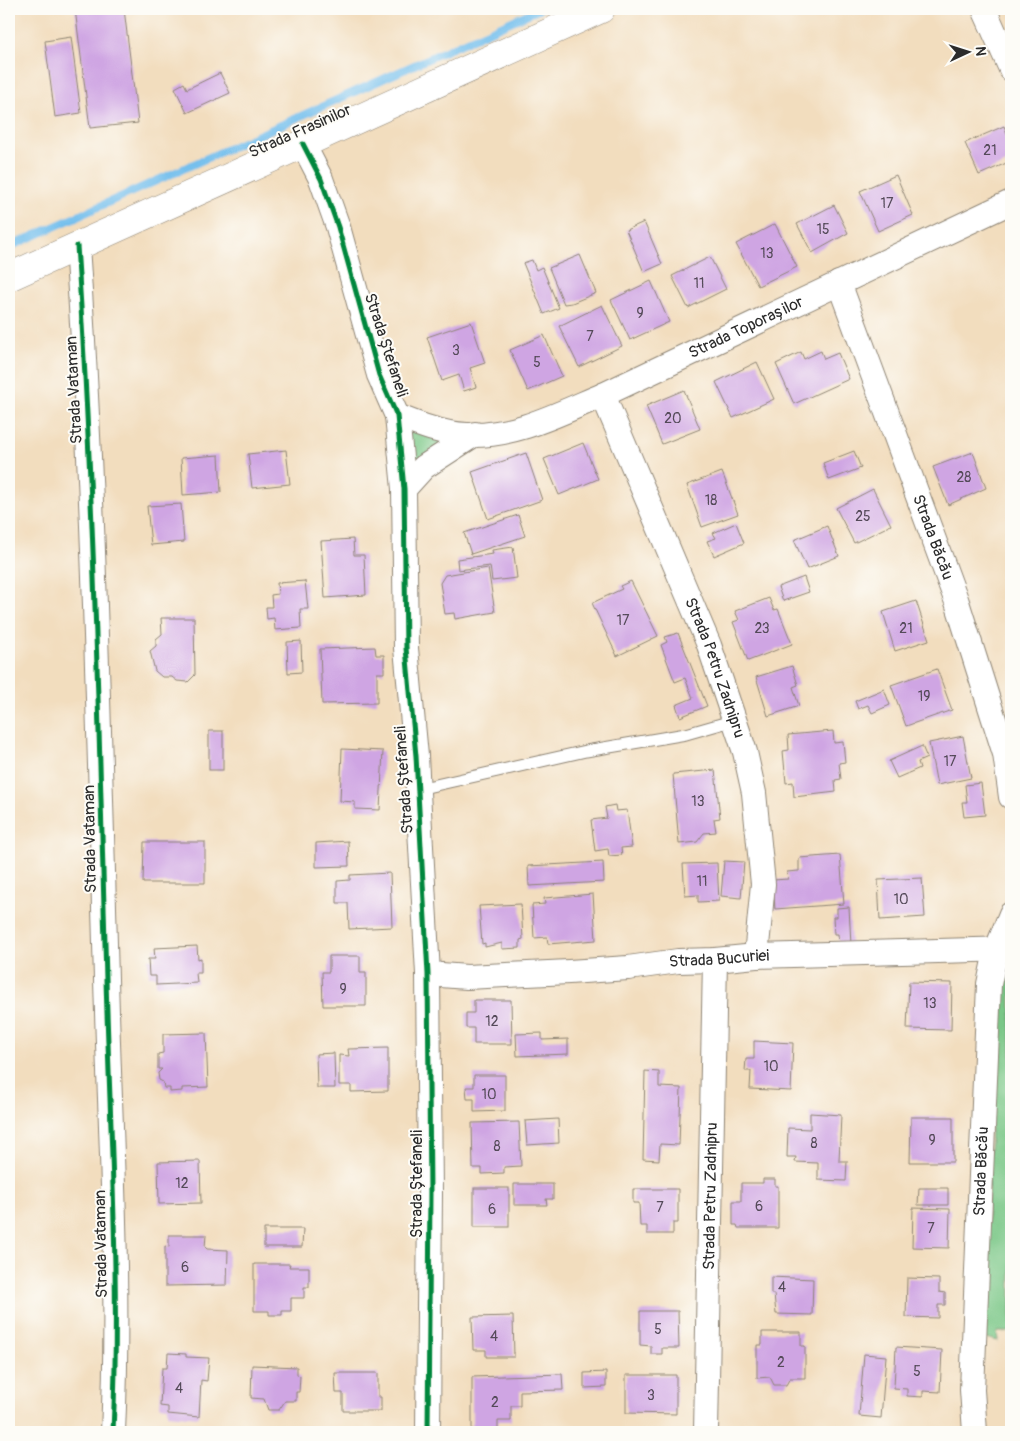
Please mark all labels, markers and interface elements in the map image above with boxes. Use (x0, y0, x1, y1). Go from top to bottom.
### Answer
north arrow (942, 28, 992, 78)
text: N (972, 46, 989, 56)
street label: Strada Frasinilor (246, 99, 355, 163)
house number: 21 (983, 142, 997, 159)
house number: 17 (881, 195, 894, 212)
house number: 15 (816, 221, 830, 238)
house number: 13 (760, 245, 774, 262)
house number: 11 (694, 275, 704, 292)
street label: Strada Ștefaneli (360, 291, 412, 400)
street label: Strada Toporașilor (685, 292, 807, 363)
house number: 9 (636, 305, 644, 322)
house number: 7 (586, 328, 594, 345)
street label: Strada Vataman (61, 335, 87, 445)
house number: 3 (452, 342, 460, 359)
house number: 5 (533, 354, 541, 371)
house number: 20 (664, 410, 682, 427)
house number: 28 (957, 469, 971, 486)
house number: 18 (705, 492, 717, 509)
street label: Strada Băcău (908, 492, 958, 583)
house number: 25 (855, 508, 871, 525)
street label: Strada Petru Zadnipru (680, 595, 750, 740)
house number: 17 (617, 612, 630, 629)
house number: 23 (754, 620, 770, 637)
house number: 21 (899, 620, 913, 637)
house number: 19 (918, 688, 930, 705)
street label: Strada Ștefaneli (390, 725, 418, 835)
house number: 17 (944, 753, 957, 770)
street label: Strada Vataman (79, 785, 101, 893)
house number: 13 (691, 793, 705, 810)
house number: 11 (697, 873, 707, 890)
house number: 10 (893, 891, 909, 908)
street label: Strada Bucuriei (668, 946, 770, 972)
house number: 9 (339, 981, 347, 998)
house number: 13 (923, 995, 937, 1012)
house number: 12 (485, 1013, 499, 1030)
house number: 10 (763, 1058, 779, 1075)
house number: 10 (481, 1086, 497, 1103)
street label: Strada Petru Zadnipru (699, 1122, 722, 1270)
street label: Strada Băcău (969, 1126, 993, 1216)
street label: Strada Ștefaneli (407, 1130, 427, 1238)
house number: 9 (928, 1132, 936, 1149)
house number: 8 (810, 1135, 818, 1152)
house number: 8 (493, 1138, 501, 1155)
house number: 12 (175, 1175, 189, 1192)
street label: Strada Vataman (90, 1190, 112, 1298)
house number: 6 (755, 1198, 763, 1215)
house number: 7 (656, 1199, 664, 1216)
house number: 6 (488, 1201, 496, 1218)
house number: 7 (927, 1220, 935, 1237)
house number: 6 (181, 1259, 189, 1276)
house number: 4 (778, 1279, 786, 1296)
house number: 5 (654, 1321, 662, 1338)
house number: 4 (490, 1328, 498, 1345)
house number: 2 (777, 1354, 785, 1371)
house number: 5 (913, 1363, 921, 1380)
house number: 4 (175, 1380, 183, 1397)
house number: 3 (647, 1387, 655, 1404)
house number: 2 (491, 1394, 499, 1411)

